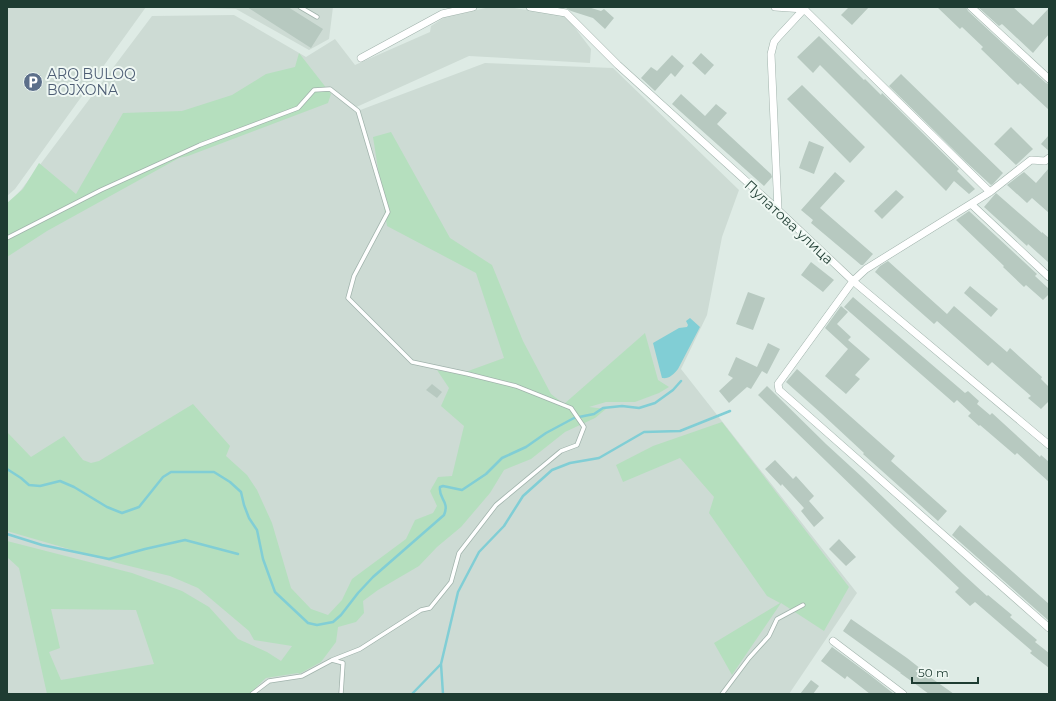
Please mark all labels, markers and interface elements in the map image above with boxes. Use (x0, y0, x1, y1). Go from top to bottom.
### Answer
place label: ARQ BULOQ BOJXONA (47, 65, 136, 99)
parking icon: ARQ BULOQ BOJXONA (22, 71, 44, 93)
street label: Пулатова улица (741, 176, 837, 268)
scale bar (912, 659, 978, 685)
text: 50 m (918, 665, 949, 680)

